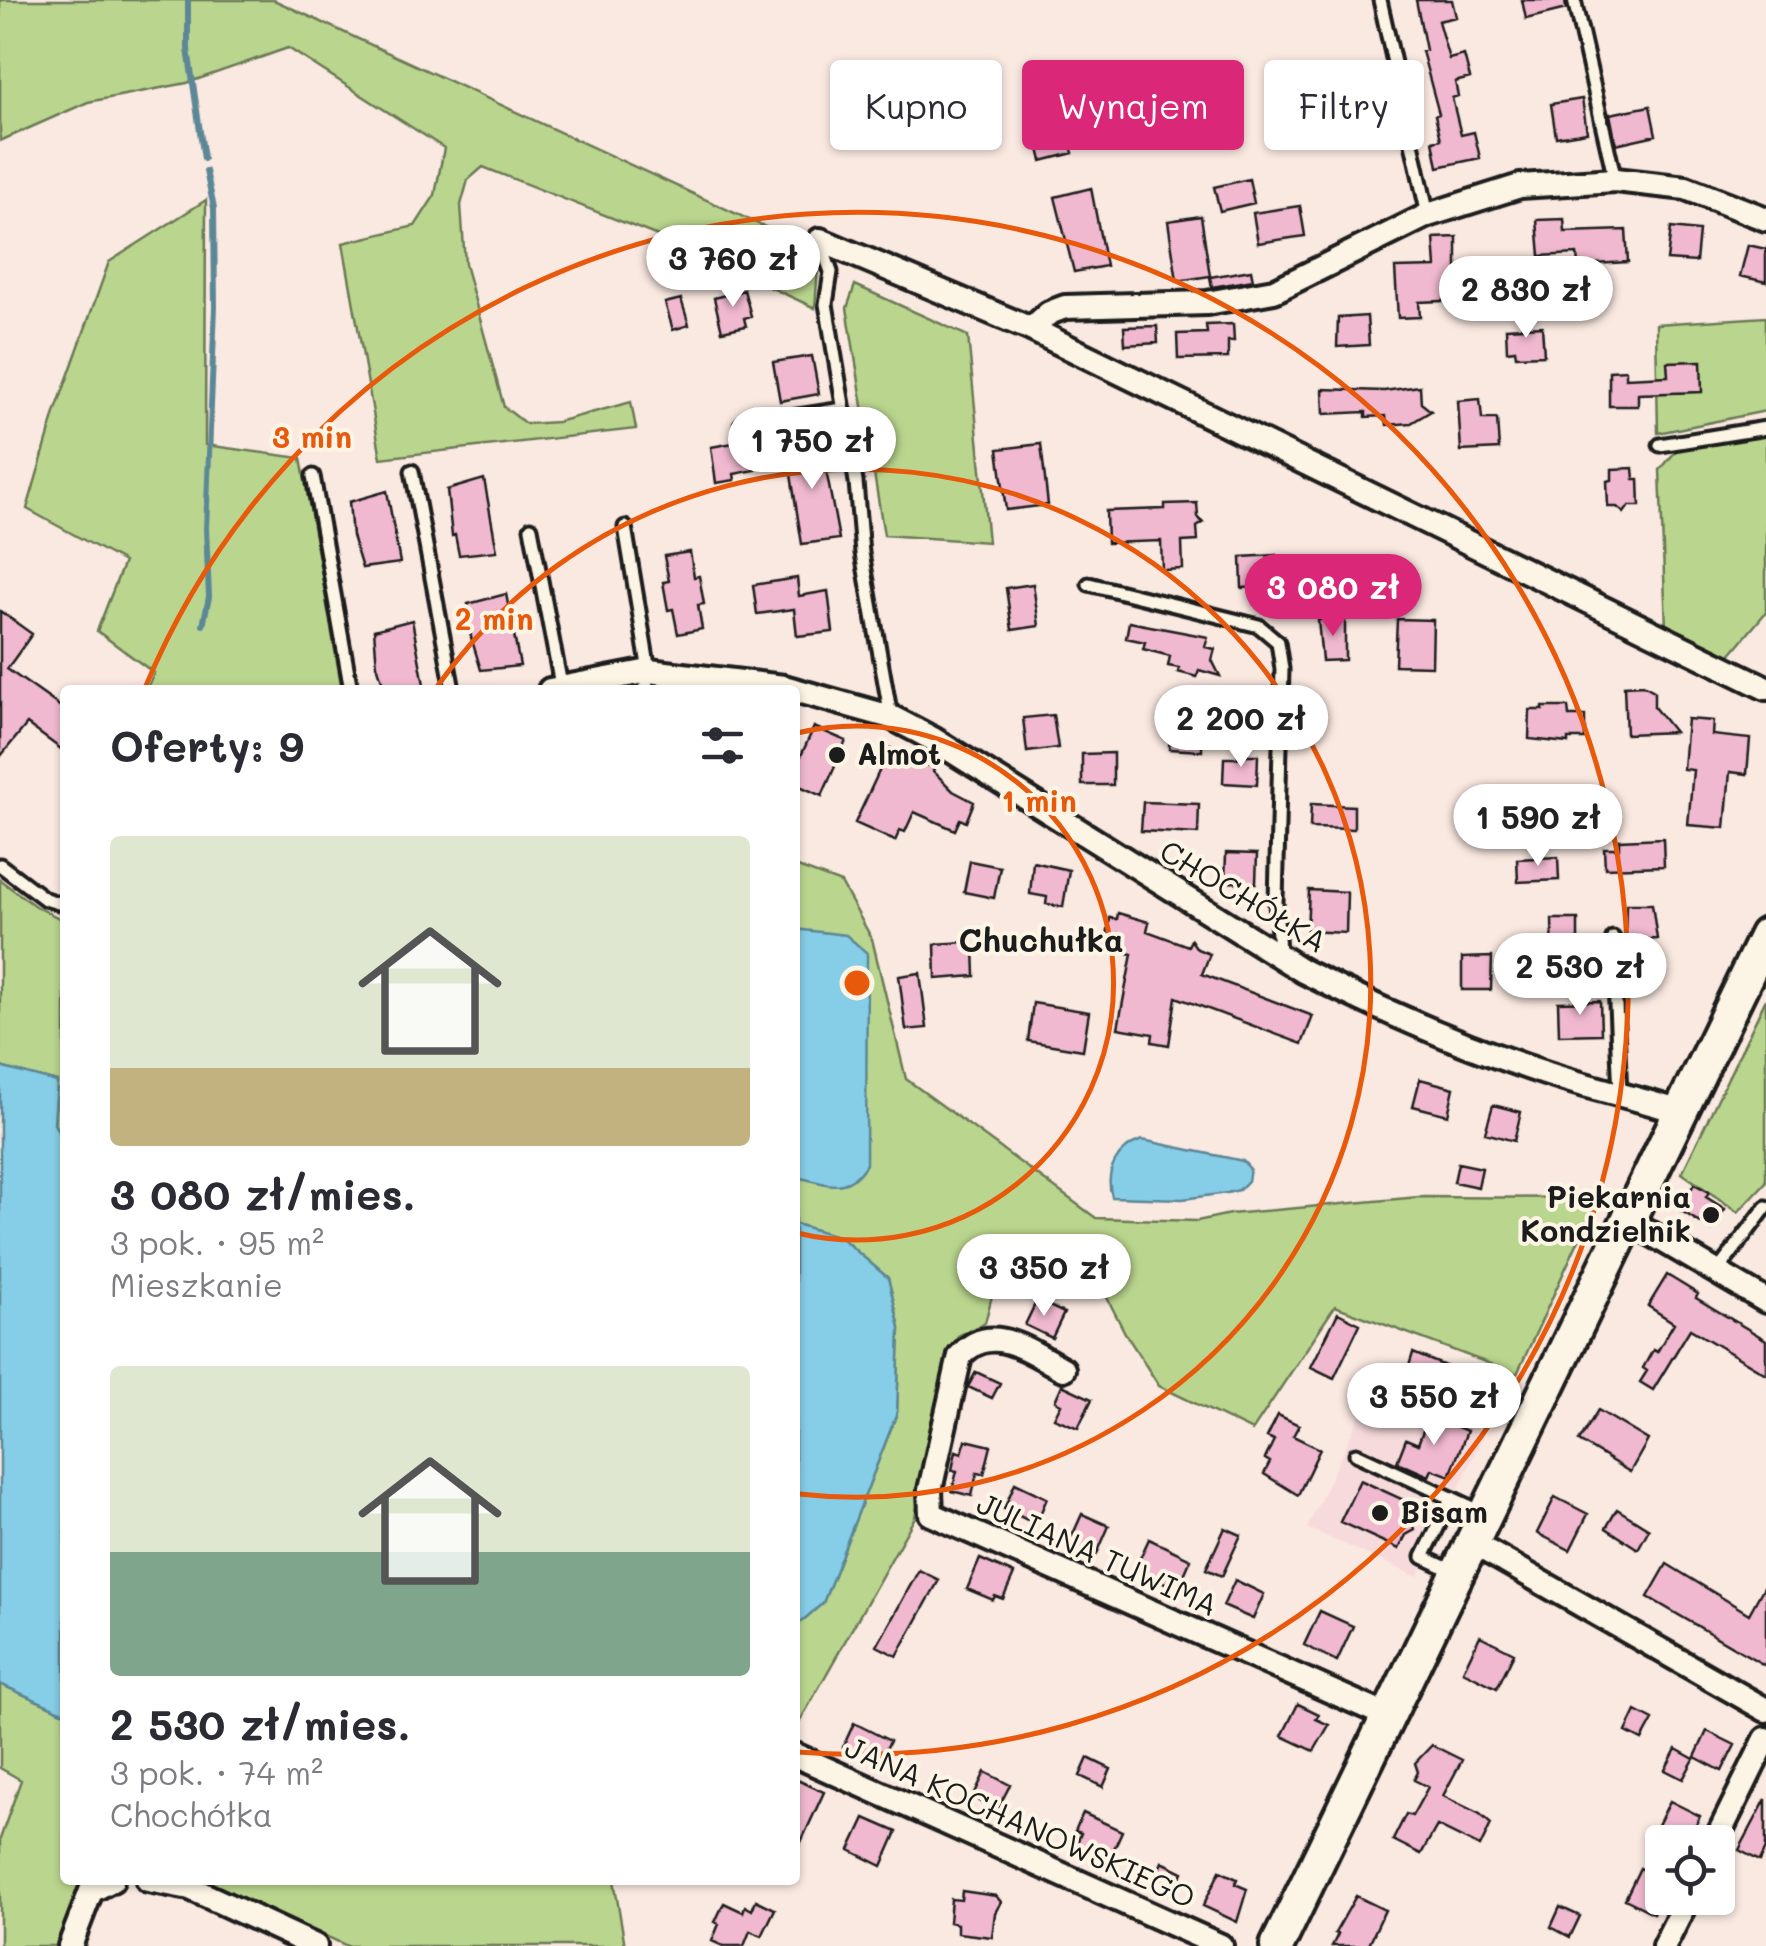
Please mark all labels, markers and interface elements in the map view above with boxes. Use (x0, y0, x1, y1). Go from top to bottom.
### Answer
chip: Kupno (830, 60, 1002, 150)
chip: Wynajem (1022, 60, 1244, 150)
chip: Filtry (1264, 60, 1424, 150)
pin: 3 760 zł (630, 225, 836, 310)
text: 3 760 zł (668, 236, 798, 278)
pin: 2 830 zł (1423, 256, 1629, 341)
text: 2 830 zł (1461, 267, 1591, 309)
pin: 1 750 zł (709, 407, 915, 492)
text: 3 min (272, 416, 352, 456)
text: 1 750 zł (750, 418, 874, 460)
pin: 3 080 zł (1230, 554, 1436, 639)
text: 3 080 zł (1267, 565, 1399, 607)
text: 2 min (455, 598, 533, 638)
pin: 2 200 zł (1138, 685, 1344, 770)
text: 2 200 zł (1176, 696, 1306, 738)
text: Oferty: 9 (110, 718, 304, 773)
icon: filters (695, 718, 750, 773)
place label: Almot (857, 733, 941, 773)
marker: Almot (826, 744, 848, 766)
text: 1 min (1001, 780, 1077, 820)
pin: 1 590 zł (1435, 784, 1641, 869)
text: 1 590 zł (1475, 795, 1601, 837)
street label: CHOCHÓŁKA (1153, 830, 1335, 961)
icon: home (340, 901, 520, 1081)
district label: Chuchułka (958, 918, 1124, 960)
pin: 2 530 zł (1477, 933, 1683, 1018)
text: 2 530 zł (1516, 944, 1644, 986)
centre of rings (839, 965, 875, 1001)
text: 3 080 zł/mies. (110, 1166, 416, 1221)
place label: Piekarnia Kondzielnik (1520, 1176, 1691, 1250)
marker: Piekarnia Kondzielnik (1700, 1204, 1722, 1226)
text: 3 pok. · 95 m² (110, 1221, 324, 1263)
pin: 3 350 zł (941, 1234, 1147, 1319)
text: 3 350 zł (979, 1245, 1109, 1287)
text: Mieszkanie (110, 1263, 283, 1305)
pin: 3 550 zł (1331, 1363, 1537, 1448)
text: 3 550 zł (1369, 1374, 1499, 1416)
icon: home (340, 1431, 520, 1611)
street label: JULIANA TUWIMA (971, 1482, 1224, 1624)
place label: Bisam (1400, 1491, 1488, 1531)
marker: Bisam (1369, 1502, 1391, 1524)
text: 2 530 zł/mies. (110, 1696, 410, 1751)
street label: JANA KOCHANOWSKIEGO (840, 1726, 1202, 1917)
text: 3 pok. · 74 m² (110, 1751, 323, 1793)
text: Chochółka (110, 1793, 273, 1835)
map controls (1645, 1825, 1735, 1915)
button: locate (1645, 1825, 1735, 1915)

